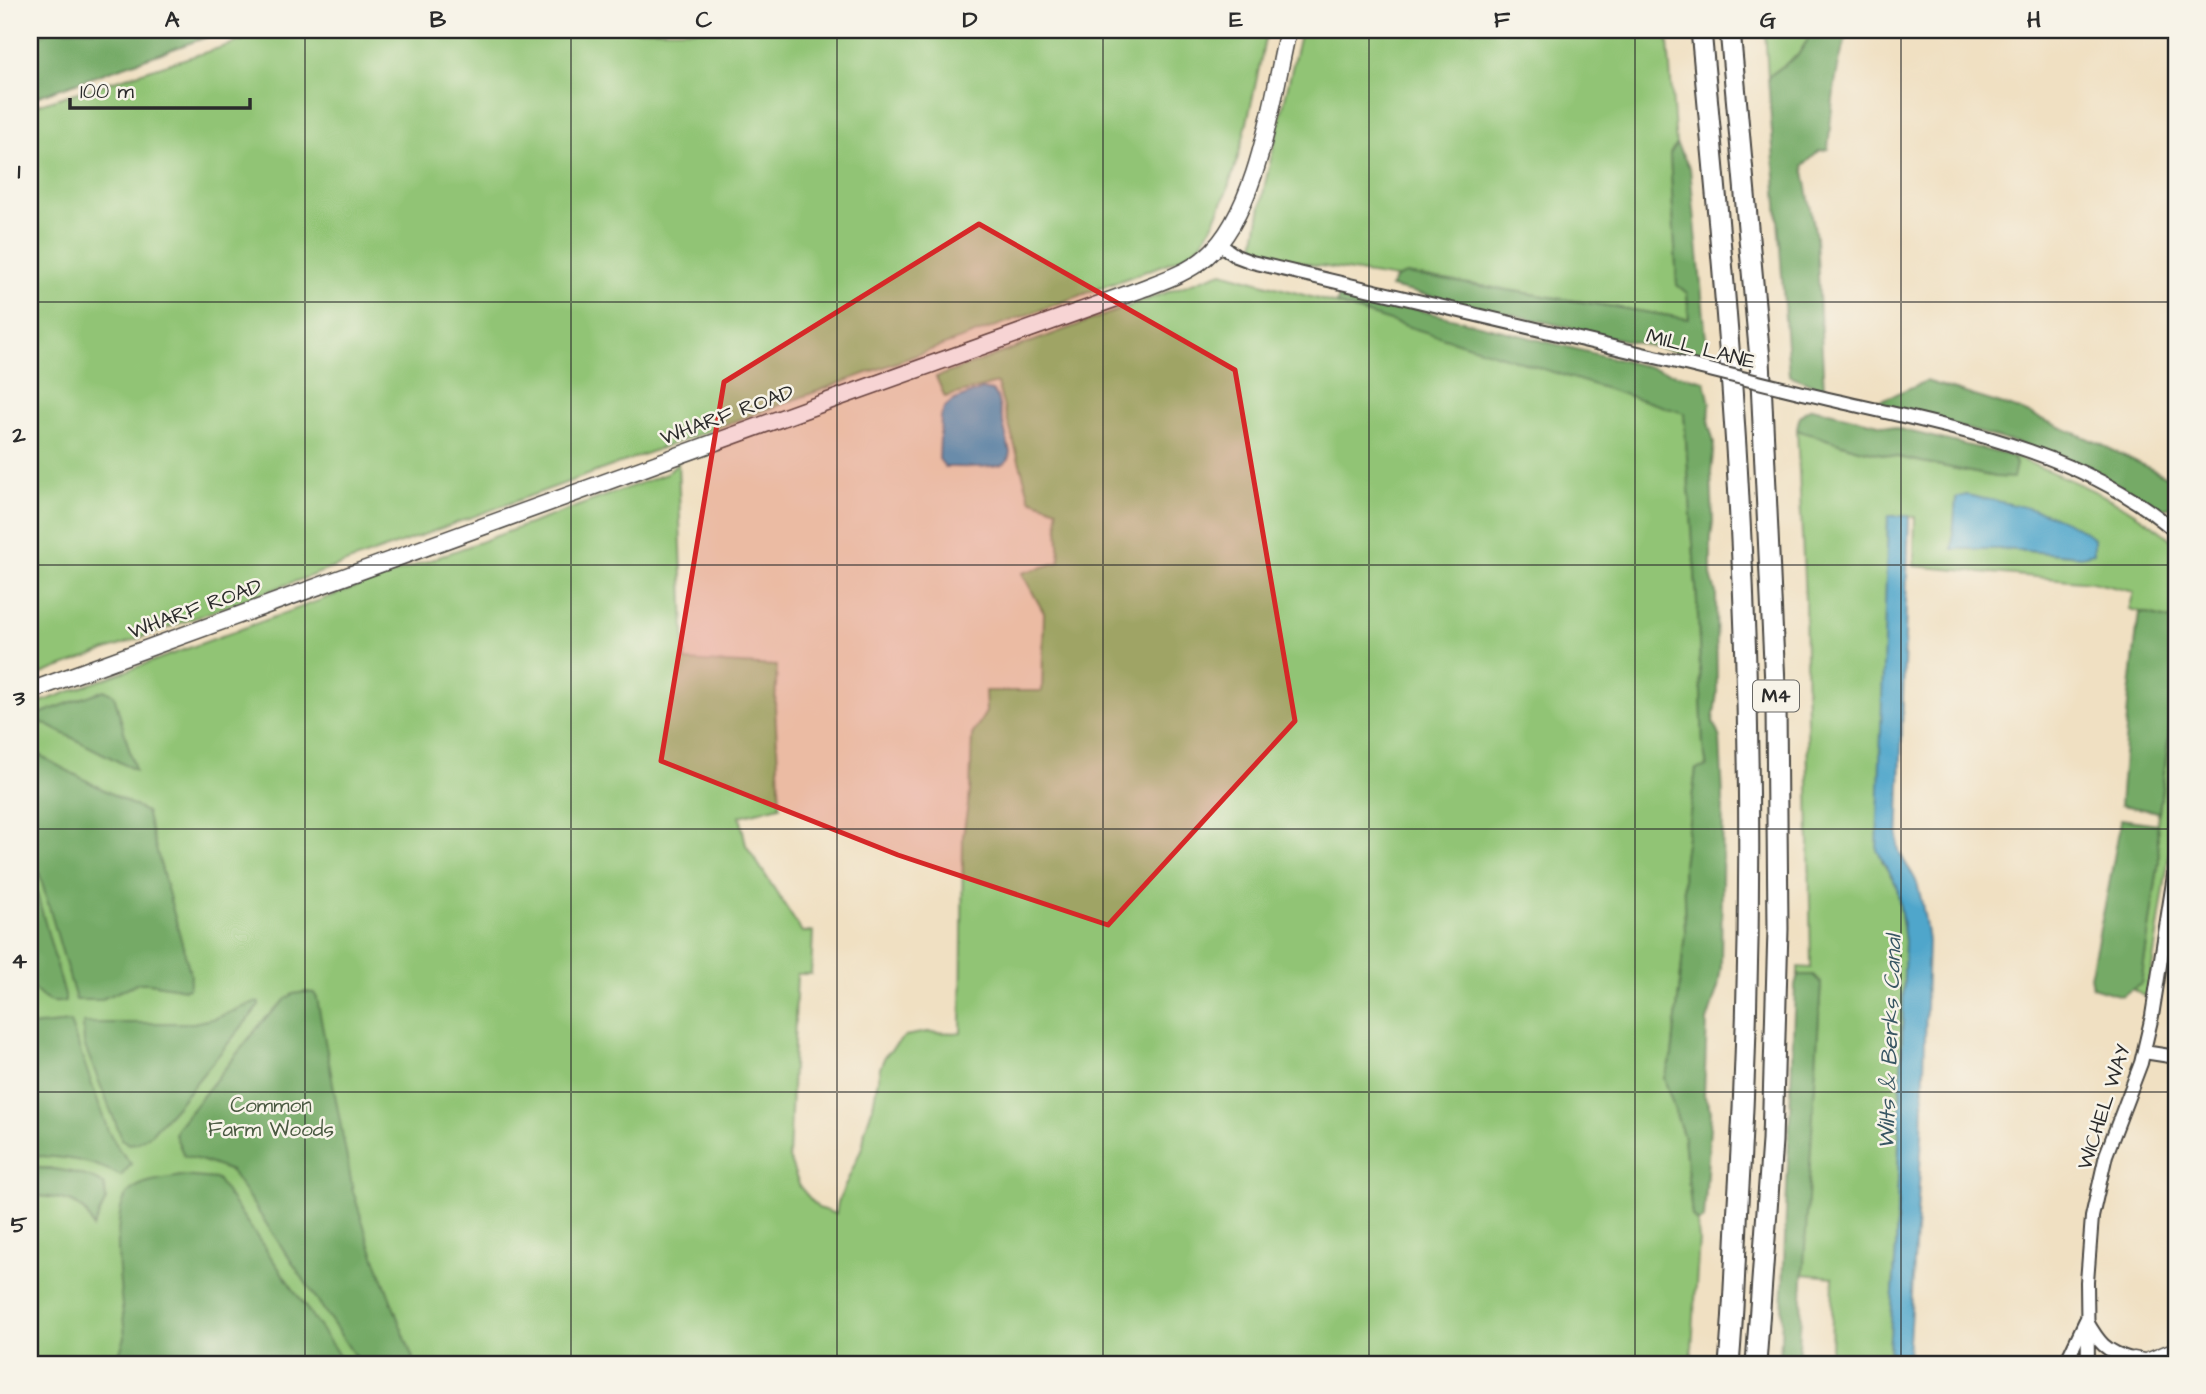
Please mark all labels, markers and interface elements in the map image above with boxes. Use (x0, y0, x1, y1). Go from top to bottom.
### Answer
text: A (165, 4, 180, 36)
text: B (430, 4, 447, 36)
text: C (696, 4, 713, 36)
text: D (963, 4, 978, 36)
text: E (1229, 4, 1243, 36)
text: F (1494, 4, 1511, 36)
text: G (1760, 4, 1776, 36)
text: H (2027, 4, 2041, 36)
scale bar (70, 66, 250, 110)
text: 100 m (80, 77, 135, 106)
text: 1 (18, 155, 21, 187)
street label: MILL LANE (1643, 321, 1759, 377)
street label: WHARF ROAD (656, 377, 798, 453)
text: 2 (11, 419, 26, 451)
street label: WHARF ROAD (124, 571, 266, 647)
road number: M4 (1753, 680, 1799, 712)
text: 3 (12, 682, 25, 714)
water label: Wilts & Berks Canal (1870, 931, 1910, 1150)
text: 4 (11, 945, 27, 977)
street label: WICHEL WAY (2070, 1041, 2138, 1173)
park label: Common Farm Woods (208, 1091, 334, 1144)
text: 5 (11, 1209, 28, 1241)

